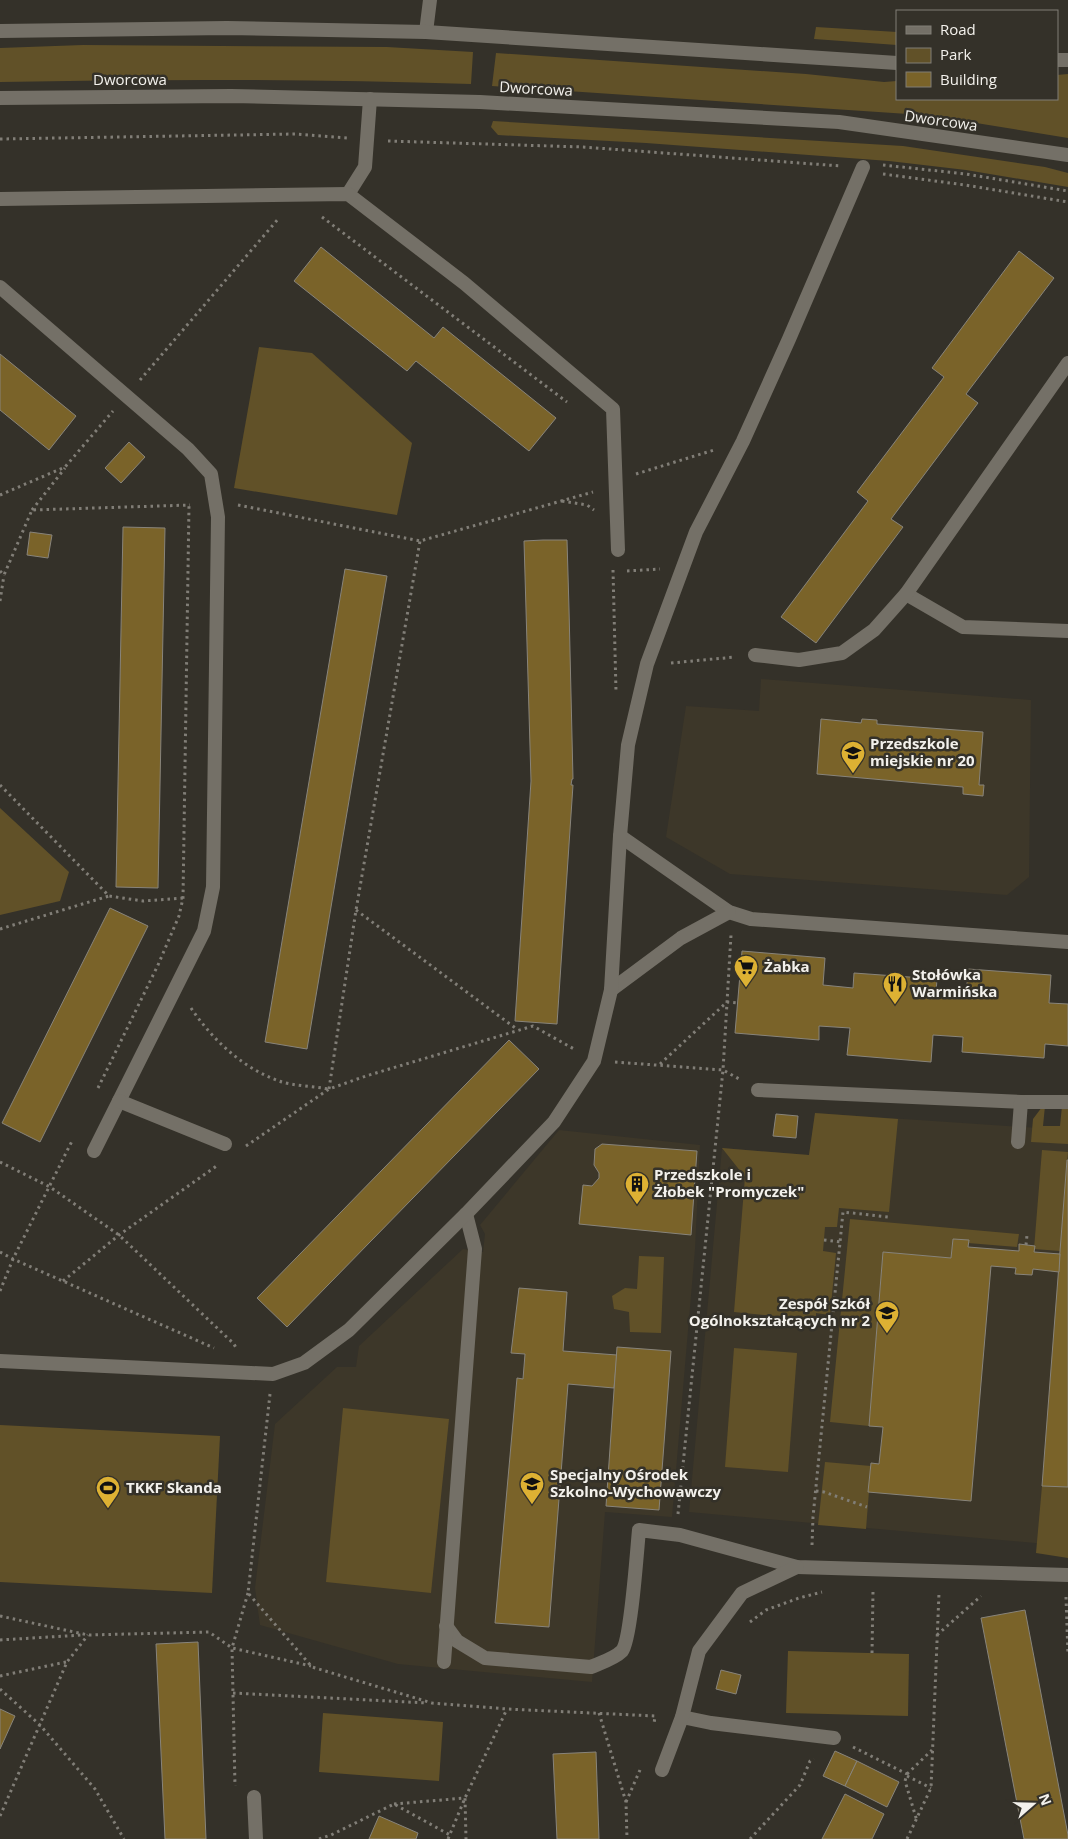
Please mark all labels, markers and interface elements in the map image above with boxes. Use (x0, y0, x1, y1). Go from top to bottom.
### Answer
legend (896, 10, 1058, 100)
text: Road (940, 19, 976, 39)
text: Park (940, 44, 971, 64)
street label: Dworcowa (93, 69, 167, 89)
text: Building (940, 69, 997, 89)
street label: Dworcowa (499, 76, 573, 100)
street label: Dworcowa (903, 105, 979, 135)
place label: Przedszkole miejskie nr 20 (870, 733, 975, 770)
school or university icon: Przedszkole miejskie nr 20 (840, 740, 866, 774)
supermarket icon: Żabka (733, 954, 759, 988)
place label: Żabka (764, 956, 810, 976)
place label: Stołówka Warmińska (912, 964, 997, 1001)
restaurant icon: Stołówka Warmińska (882, 971, 908, 1005)
place label: Przedszkole i Żłobek "Promyczek" (654, 1164, 804, 1201)
building icon: Przedszkole i Żłobek "Promyczek" (624, 1171, 650, 1205)
place label: Zespół Szkół Ogólnokształcących nr 2 (689, 1293, 870, 1330)
school or university icon: Zespół Szkół Ogólnokształcących nr 2 (874, 1300, 900, 1334)
place label: Specjalny Ośrodek Szkolno-Wychowawczy (550, 1464, 721, 1501)
school or university icon: Specjalny Ośrodek Szkolno-Wychowawczy (519, 1471, 545, 1505)
sports icon: TKKF Skanda (95, 1475, 121, 1509)
place label: TKKF Skanda (126, 1477, 222, 1497)
north arrow (1008, 1779, 1058, 1829)
text: N (1035, 1791, 1057, 1808)

